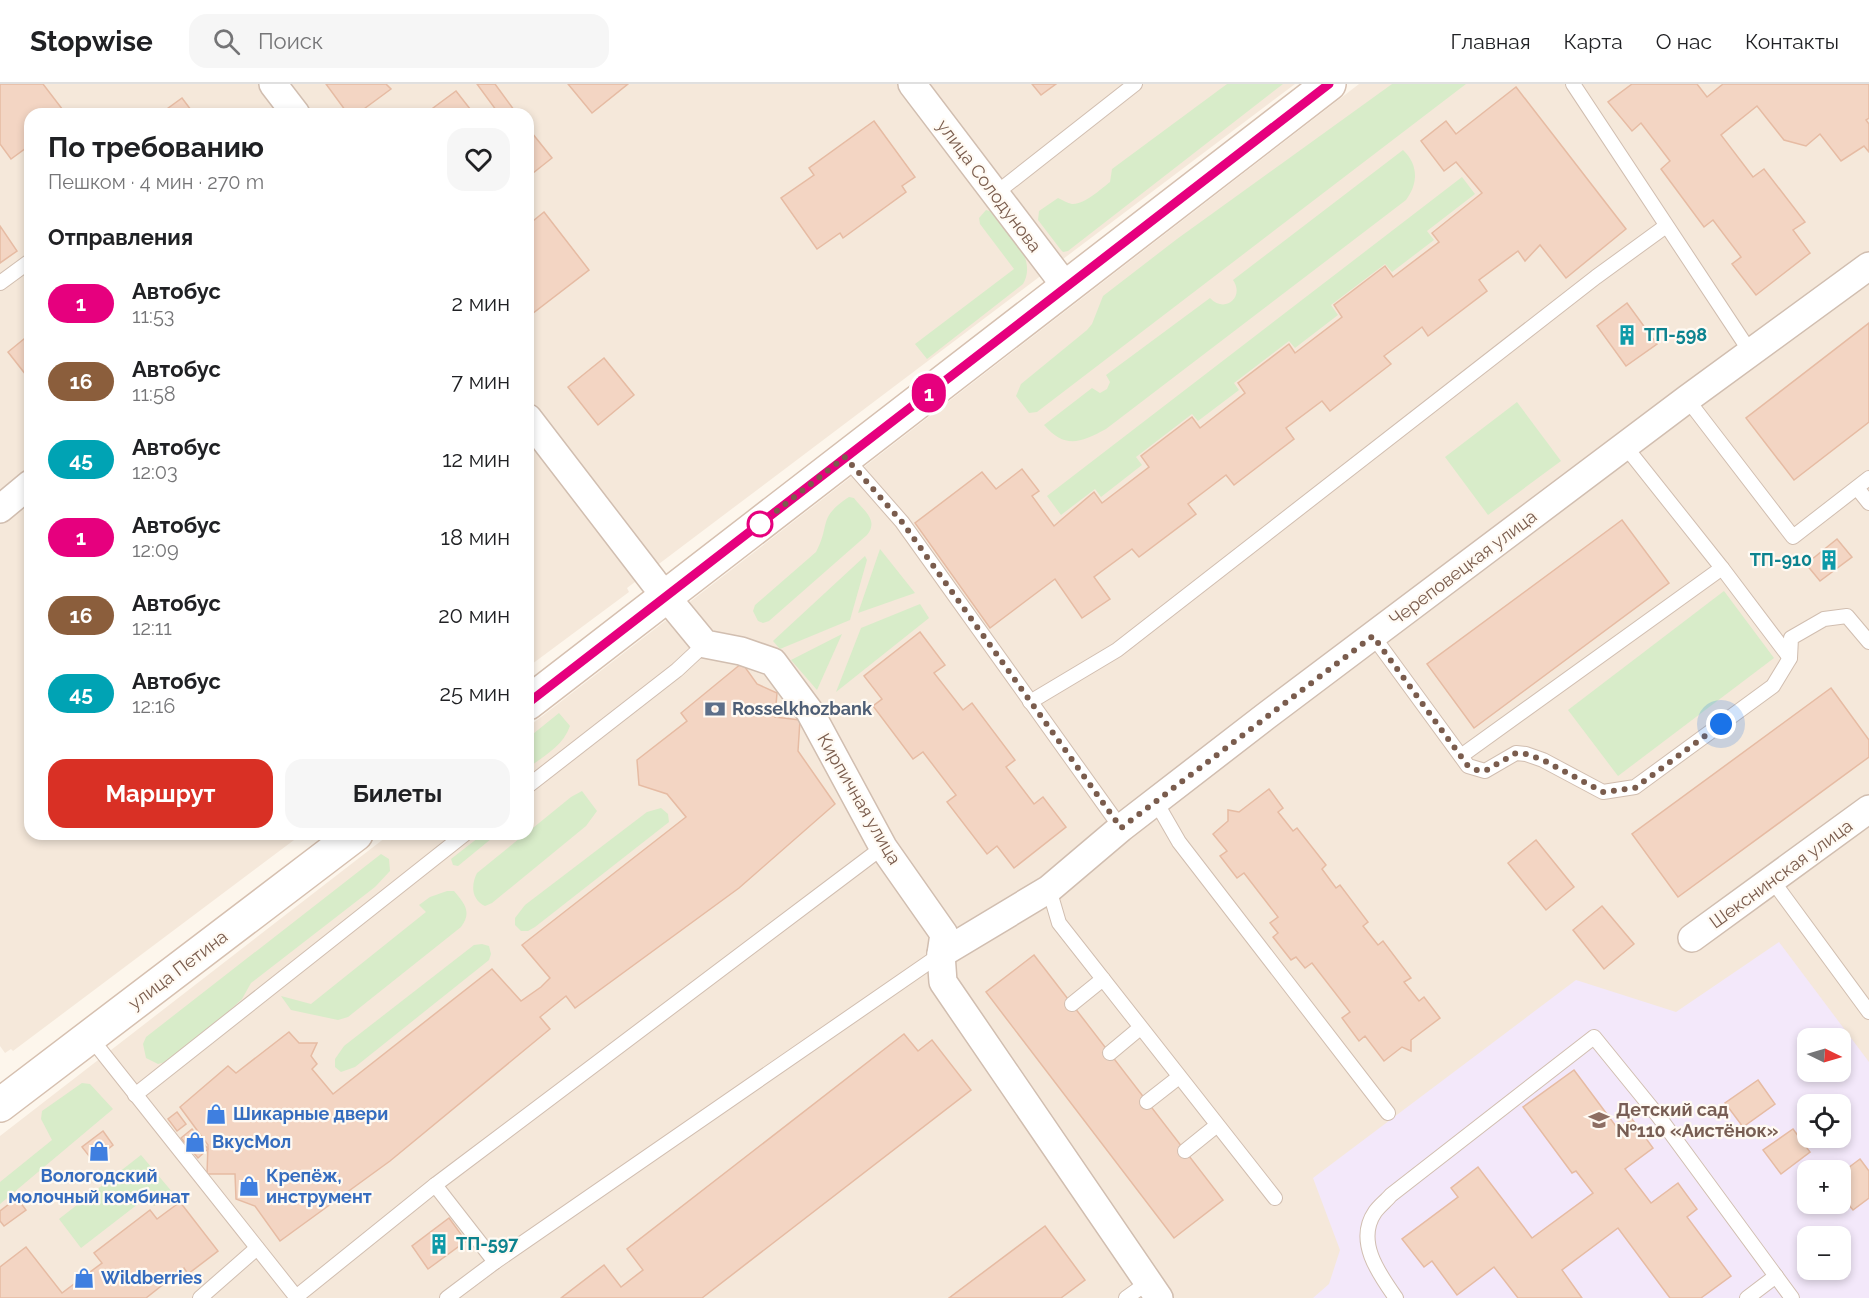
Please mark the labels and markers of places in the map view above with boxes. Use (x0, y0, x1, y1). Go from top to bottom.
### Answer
building icon: ТП-598 (1615, 323, 1639, 347)
place label: ТП-598 (1644, 324, 1707, 345)
unlabelled marker (747, 511, 773, 537)
building icon: ТП-910 (1817, 548, 1841, 572)
place label: ТП-910 (1750, 549, 1812, 570)
bank icon: Rosselkhozbank (703, 697, 727, 721)
place label: Rosselkhozbank (732, 698, 873, 719)
place label: Детский сад №110 «Аистёнок» (1616, 1099, 1779, 1141)
shop icon: Шикарные двери (204, 1102, 228, 1126)
place label: Шикарные двери (233, 1103, 388, 1124)
school or university icon: Детский сад №110 «Аистёнок» (1587, 1108, 1611, 1132)
shop icon: ВкусМол (183, 1130, 207, 1154)
place label: ВкусМол (212, 1131, 291, 1152)
shop icon: Вологодский молочный комбинат (87, 1139, 111, 1163)
place label: Вологодский молочный комбинат (8, 1165, 190, 1207)
place label: Крепёж, инструмент (266, 1165, 372, 1207)
shop icon: Крепёж, инструмент (237, 1174, 261, 1198)
building icon: ТП-597 (427, 1232, 451, 1256)
place label: ТП-597 (456, 1233, 519, 1254)
shop icon: Wildberries (72, 1266, 96, 1290)
place label: Wildberries (101, 1267, 202, 1288)

